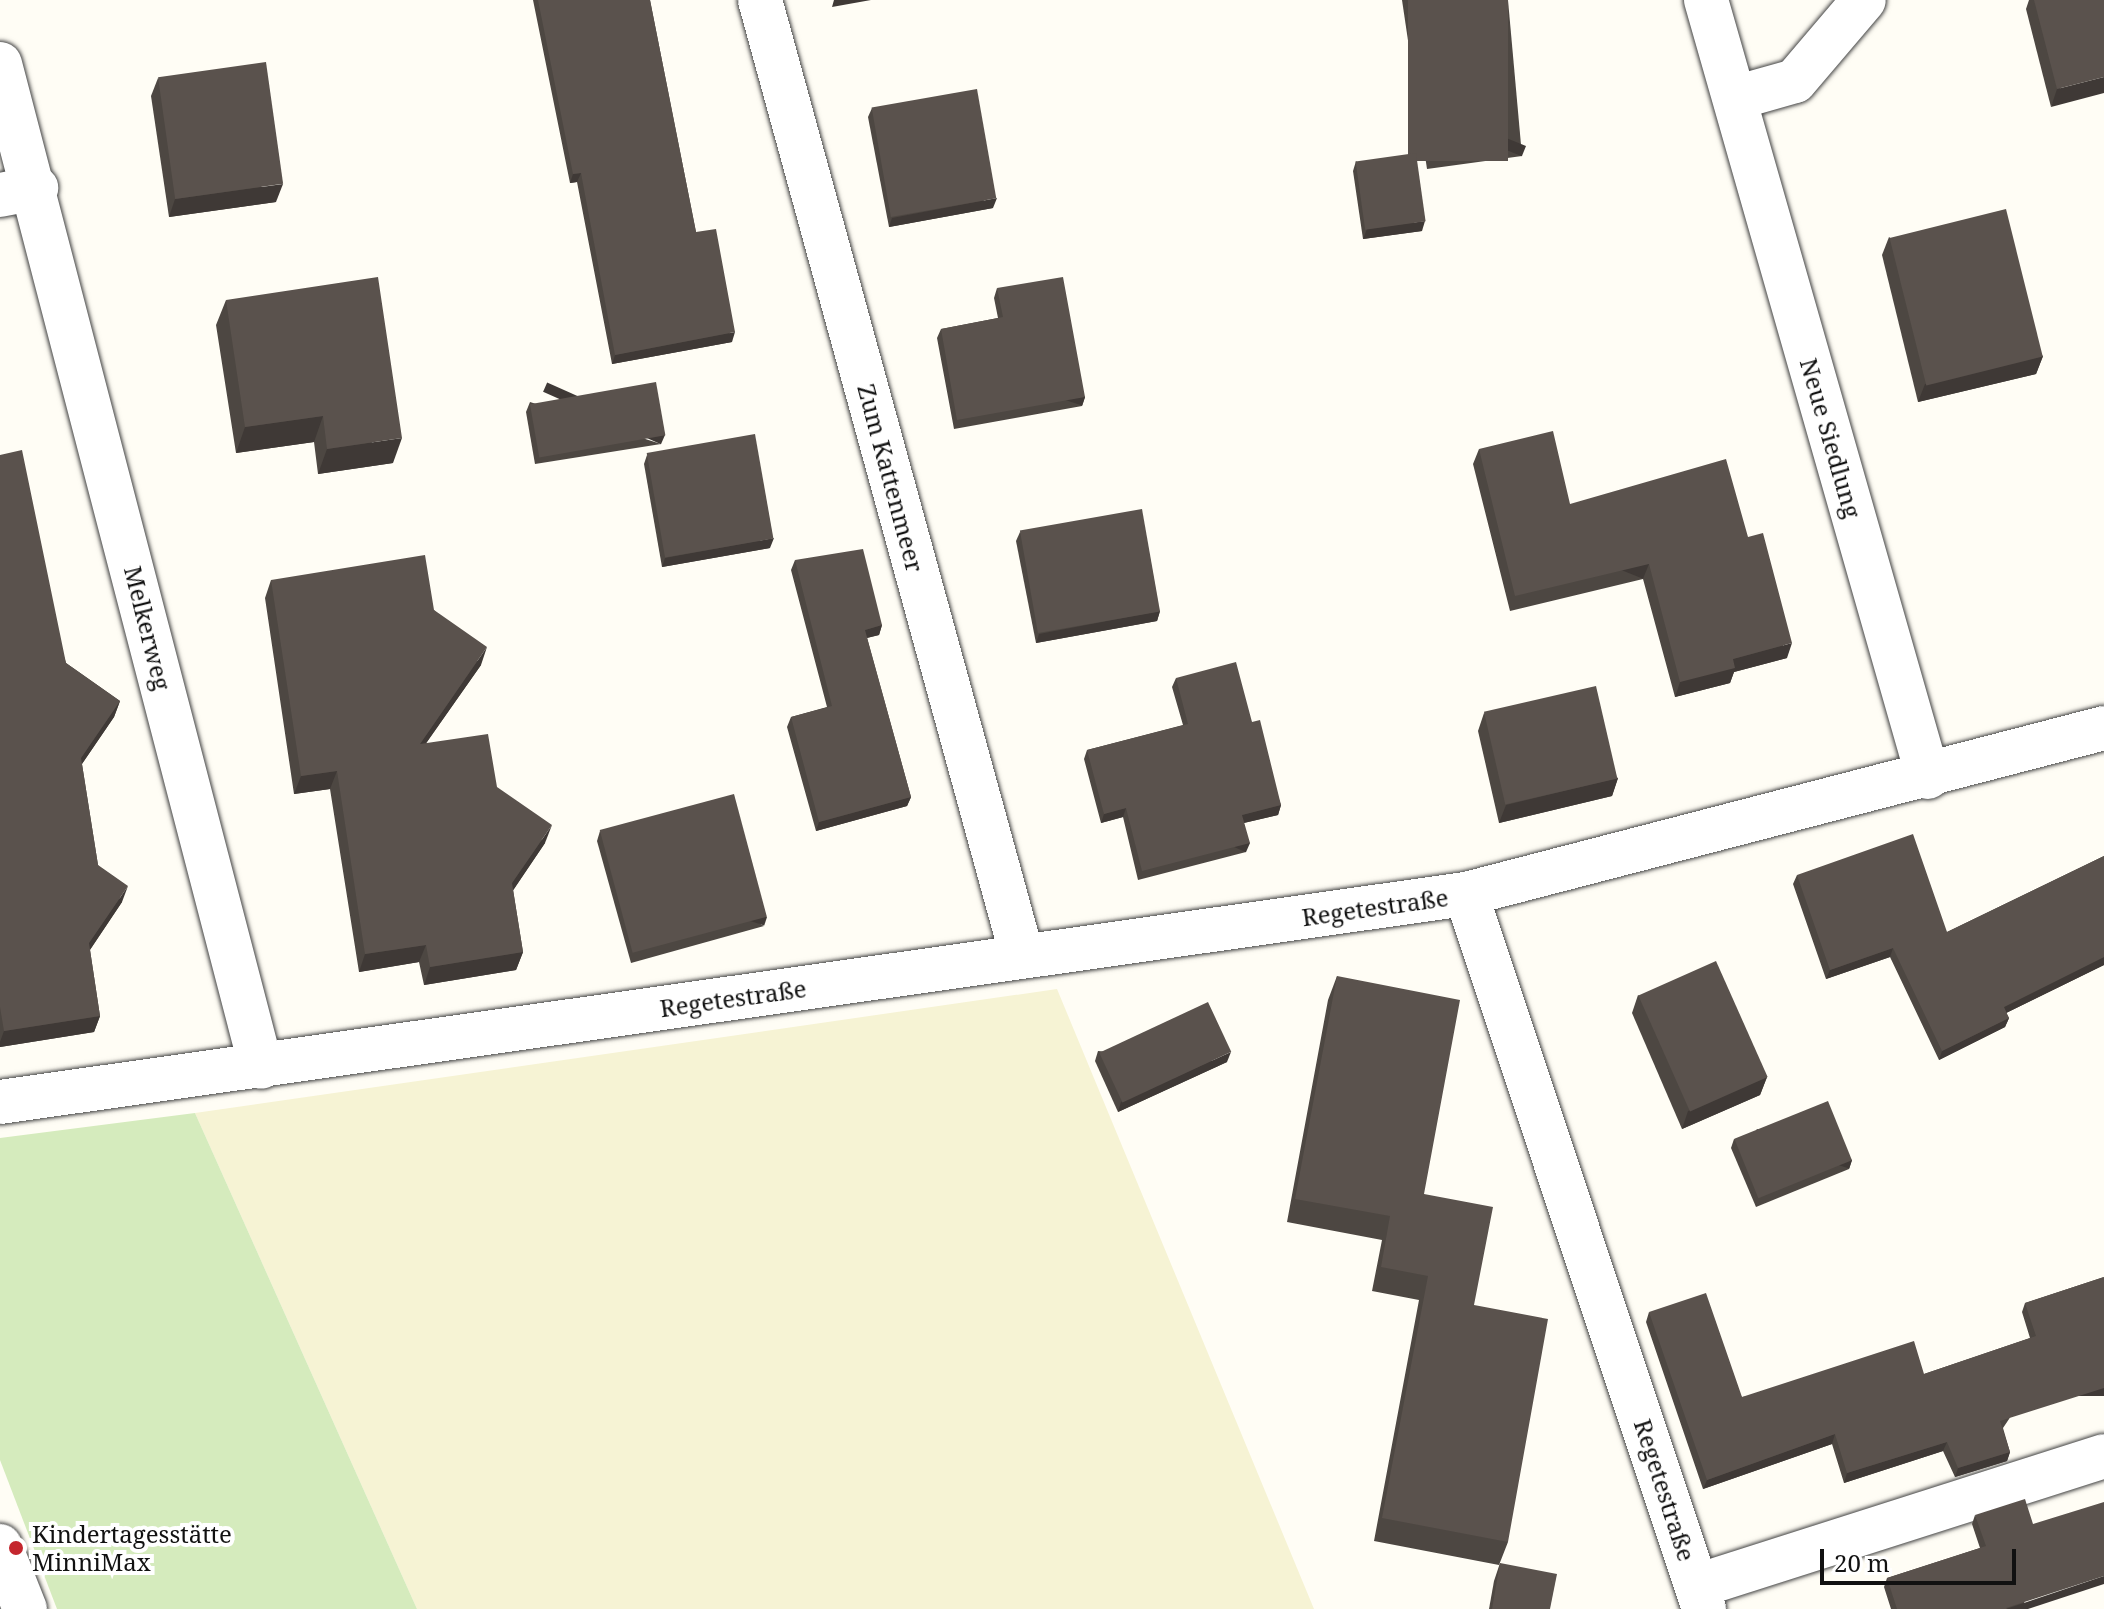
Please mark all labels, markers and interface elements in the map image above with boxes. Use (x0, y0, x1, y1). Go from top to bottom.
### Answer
street label: Neue Siedlung (1794, 355, 1868, 521)
street label: Zum Kattenmeer (852, 381, 930, 575)
street label: Melkerweg (119, 563, 177, 693)
street label: Regetestraße (1300, 882, 1450, 932)
street label: Regetestraße (658, 973, 808, 1023)
street label: Regetestraße (1628, 1415, 1702, 1565)
place label: Kindertagesstätte MinniMax (32, 1520, 232, 1576)
scale bar (1824, 1533, 2020, 1583)
marker: Kindertagesstätte MinniMax (7, 1539, 25, 1557)
text: 20 m (1834, 1546, 1890, 1579)

